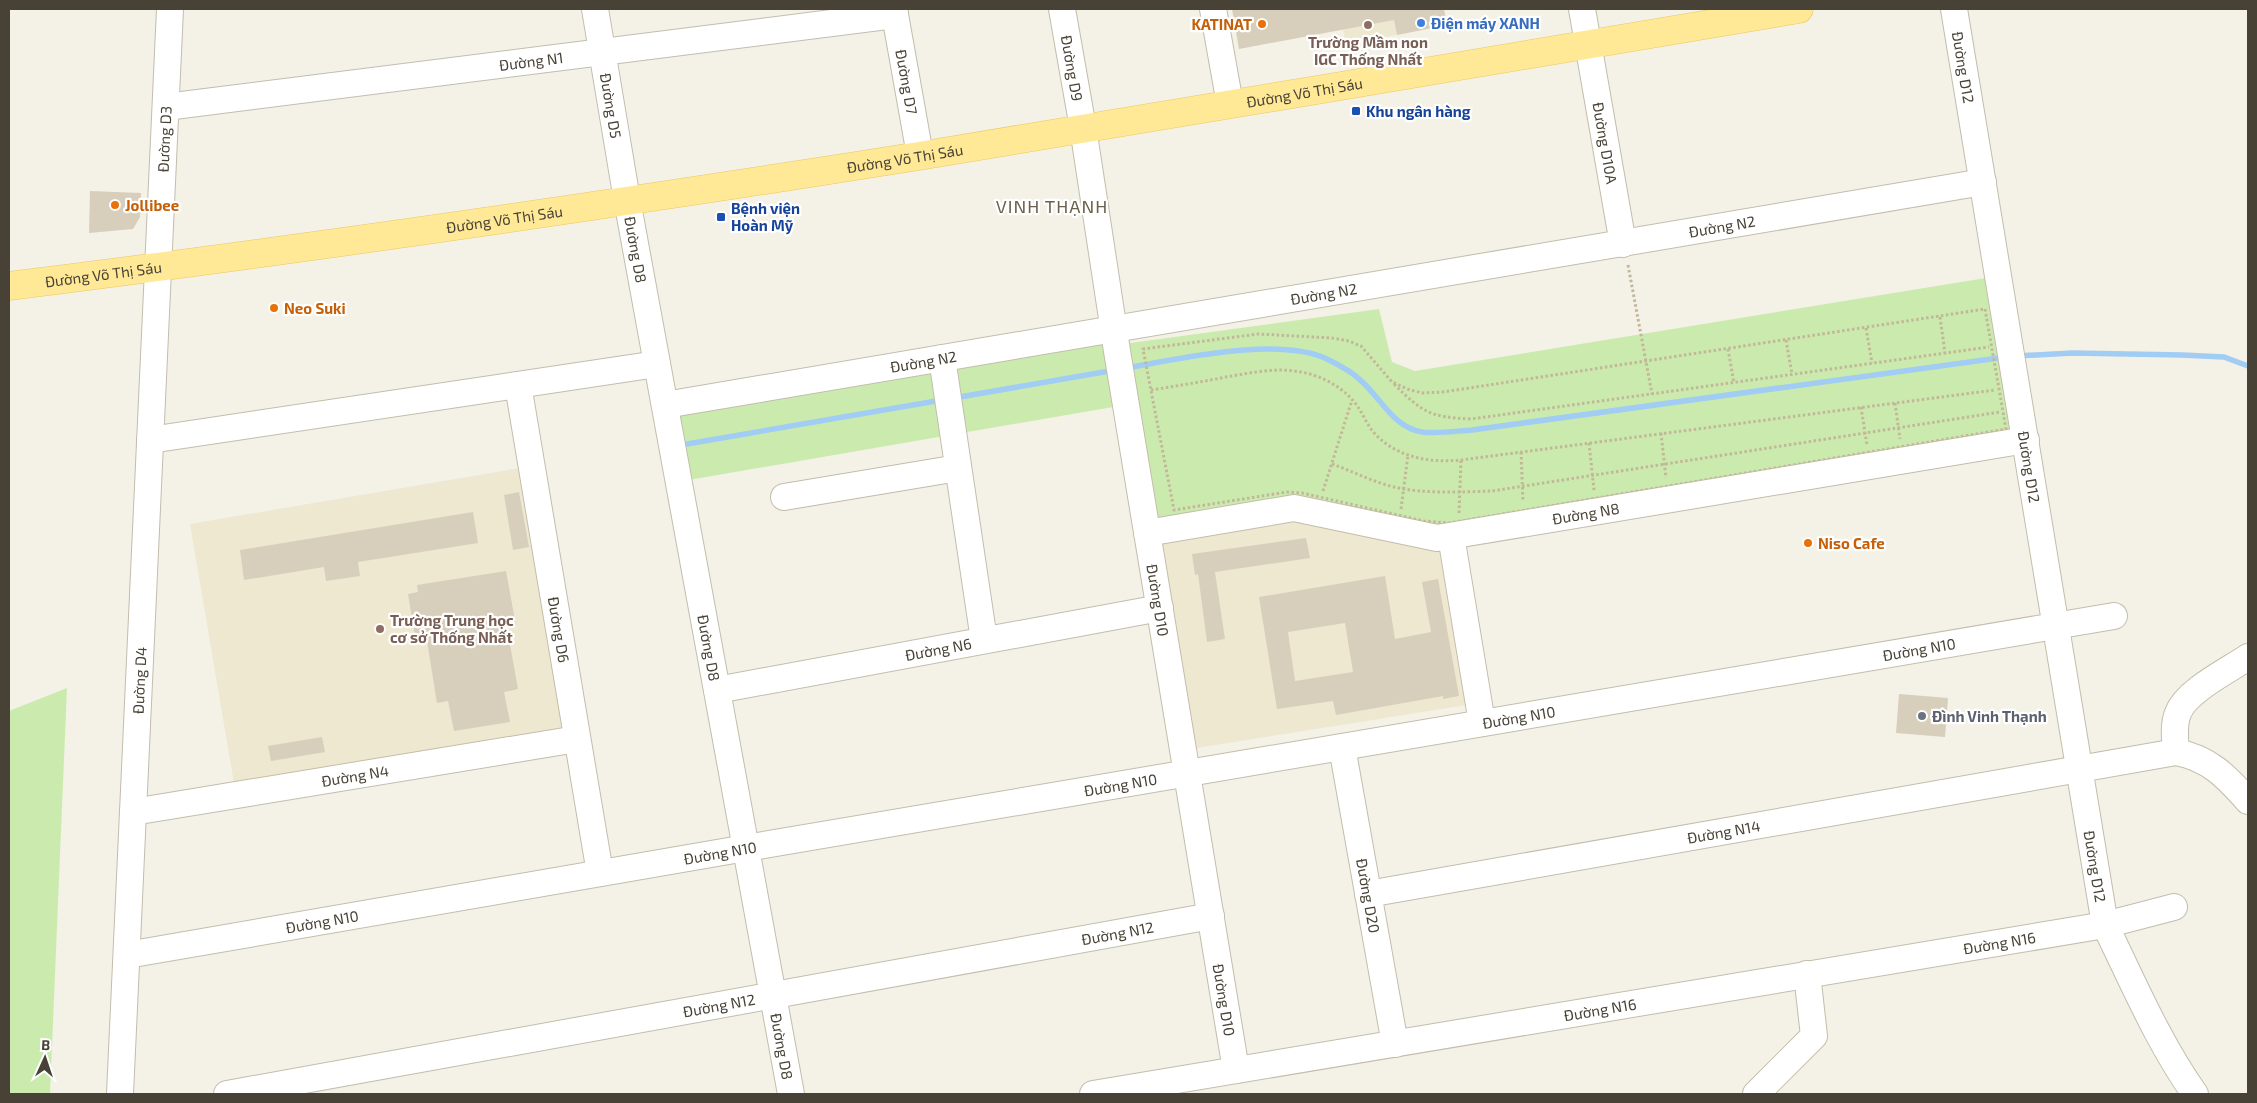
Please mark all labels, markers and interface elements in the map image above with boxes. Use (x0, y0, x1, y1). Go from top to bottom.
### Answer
place label: Điện máy XANH (1431, 14, 1540, 33)
place label: KATINAT (1191, 15, 1252, 33)
marker: Điện máy XANH (1415, 17, 1427, 29)
marker: KATINAT (1256, 18, 1268, 30)
marker: Trường Mầm non IGC Thống Nhất (1362, 19, 1374, 31)
street label: Đường D12 (1949, 30, 1978, 104)
place label: Trường Mầm non IGC Thống Nhất (1308, 33, 1428, 68)
street label: Đường D9 (1058, 34, 1087, 103)
street label: Đường N1 (498, 48, 564, 74)
street label: Đường D7 (892, 48, 922, 116)
street label: Đường D5 (597, 72, 626, 140)
street label: Đường Võ Thị Sáu (1245, 73, 1364, 111)
street label: Đường D10A (1589, 101, 1621, 186)
place label: Khu ngân hàng (1366, 102, 1471, 120)
street label: Đường D3 (153, 105, 175, 173)
marker: Khu ngân hàng (1350, 105, 1362, 117)
street label: Đường Võ Thị Sáu (845, 140, 964, 176)
district label: VINH THẠNH (996, 195, 1108, 217)
place label: Jollibee (125, 196, 179, 214)
marker: Jollibee (109, 199, 121, 211)
place label: Bệnh viện Hoàn Mỹ (731, 199, 800, 235)
street label: Đường Võ Thị Sáu (445, 202, 564, 236)
marker: Bệnh viện Hoàn Mỹ (715, 211, 727, 223)
street label: Đường N2 (1687, 212, 1757, 241)
street label: Đường D8 (621, 215, 651, 284)
street label: Đường Võ Thị Sáu (44, 257, 163, 290)
street label: Đường N2 (1289, 279, 1358, 308)
place label: Neo Suki (284, 299, 346, 317)
marker: Neo Suki (268, 302, 280, 314)
street label: Đường N2 (889, 347, 958, 376)
street label: Đường D12 (2015, 430, 2044, 504)
street label: Đường N8 (1551, 499, 1621, 528)
place label: Niso Cafe (1818, 534, 1885, 552)
marker: Niso Cafe (1802, 537, 1814, 549)
street label: Đường D10 (1143, 563, 1173, 638)
street label: Đường D6 (545, 595, 573, 664)
place label: Trường Trung học cơ sở Thống Nhất (390, 611, 514, 646)
street label: Đường D8 (694, 613, 724, 683)
marker: Trường Trung học cơ sở Thống Nhất (374, 623, 386, 635)
street label: Đường N6 (904, 634, 973, 664)
street label: Đường N10 (1881, 634, 1957, 664)
street label: Đường D4 (129, 646, 150, 714)
street label: Đường N10 (1481, 702, 1557, 732)
place label: Đình Vinh Thạnh (1932, 707, 2047, 725)
marker: Đình Vinh Thạnh (1916, 710, 1928, 722)
street label: Đường N4 (320, 761, 390, 790)
street label: Đường N10 (1083, 769, 1158, 800)
street label: Đường N14 (1686, 816, 1762, 847)
street label: Đường D12 (2081, 829, 2110, 904)
street label: Đường N10 (682, 837, 758, 868)
street label: Đường D20 (1353, 857, 1384, 934)
street label: Đường N10 (284, 906, 360, 936)
street label: Đường N12 (1080, 918, 1155, 948)
street label: Đường N16 (1962, 928, 2037, 958)
street label: Đường D10 (1210, 962, 1239, 1037)
street label: Đường N12 (681, 990, 757, 1020)
street label: Đường N16 (1562, 994, 1638, 1024)
street label: Đường D8 (767, 1012, 797, 1081)
north arrow (20, 1033, 70, 1083)
text: B (41, 1036, 51, 1053)

